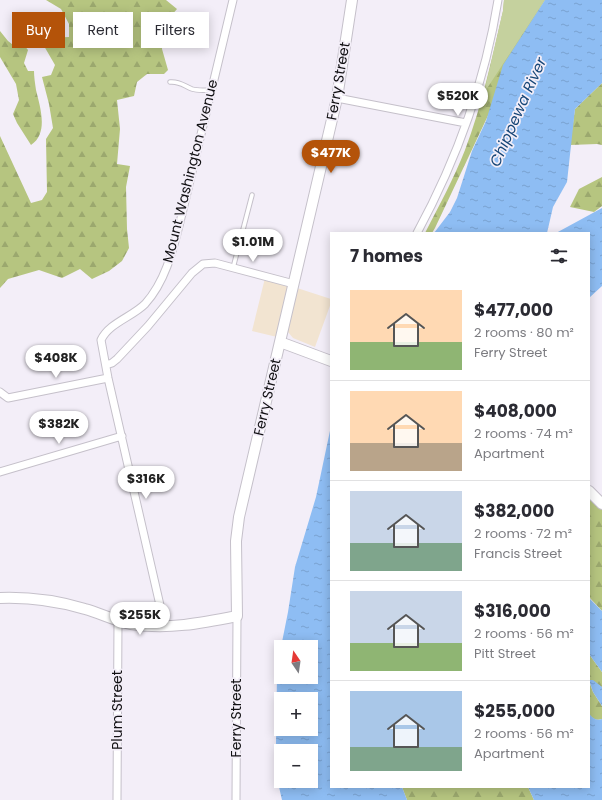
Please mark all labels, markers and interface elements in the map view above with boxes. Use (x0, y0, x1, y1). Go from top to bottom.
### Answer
chip: Buy (12, 12, 65, 48)
chip: Rent (73, 12, 133, 48)
chip: Filters (141, 12, 209, 48)
street label: Ferry Street (321, 40, 355, 122)
water label: Chippewa River (484, 53, 551, 170)
street label: Mount Washington Avenue (158, 77, 223, 265)
pin: $520K (430, 83, 486, 117)
text: $520K (437, 86, 479, 105)
pin: $477K (303, 140, 359, 174)
text: $477K (311, 143, 351, 162)
pin: $1.01M (220, 229, 286, 263)
text: $1.01M (232, 232, 274, 251)
text: 7 homes (350, 244, 423, 268)
icon: filters (548, 245, 570, 267)
text: $477,000 (474, 298, 553, 322)
icon: home (382, 306, 430, 354)
text: 2 rooms · 80 m² (474, 323, 574, 342)
text: Ferry Street (474, 343, 547, 362)
pin: $408K (28, 345, 84, 379)
text: $408K (34, 348, 78, 367)
street label: Ferry Street (248, 356, 286, 438)
text: $408,000 (474, 399, 557, 423)
icon: home (382, 407, 430, 455)
pin: $382K (31, 411, 87, 445)
text: $382K (38, 414, 80, 433)
text: 2 rooms · 74 m² (474, 424, 573, 443)
text: Apartment (474, 444, 544, 463)
pin: $316K (118, 466, 174, 500)
text: $316K (127, 469, 165, 488)
text: $382,000 (474, 499, 554, 523)
icon: home (382, 507, 430, 555)
text: 2 rooms · 72 m² (474, 524, 572, 543)
text: Francis Street (474, 544, 562, 563)
text: $316,000 (474, 599, 551, 623)
pin: $255K (112, 602, 168, 636)
text: $255K (119, 605, 161, 624)
icon: home (382, 607, 430, 655)
text: 2 rooms · 56 m² (474, 624, 574, 643)
north arrow (274, 640, 318, 684)
map controls (274, 640, 318, 788)
text: Pitt Street (474, 644, 536, 663)
street label: Plum Street (107, 670, 127, 750)
street label: Ferry Street (226, 679, 246, 757)
button: + (274, 692, 318, 736)
text: $255,000 (474, 699, 555, 723)
icon: home (382, 707, 430, 755)
text: 2 rooms · 56 m² (474, 724, 574, 743)
button: − (274, 744, 318, 788)
text: Apartment (474, 744, 544, 763)

